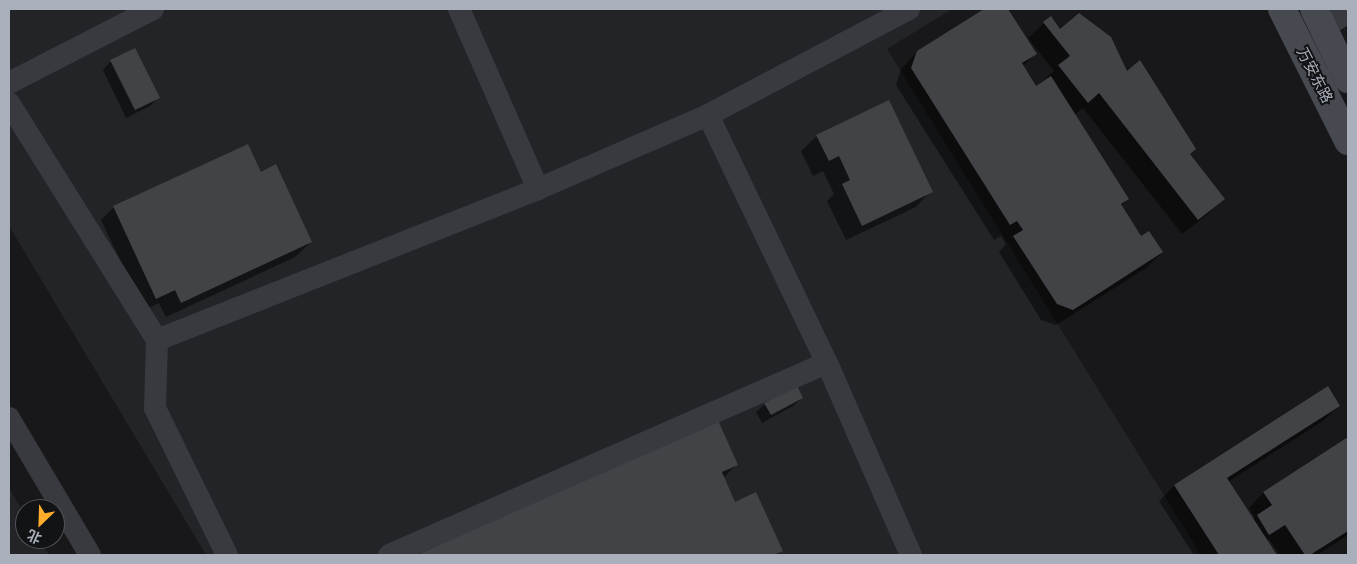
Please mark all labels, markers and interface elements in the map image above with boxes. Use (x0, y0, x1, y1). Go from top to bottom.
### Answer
street label: 万安东路 (1293, 44, 1337, 106)
north arrow (15, 499, 65, 549)
text: 北 (24, 527, 44, 548)

